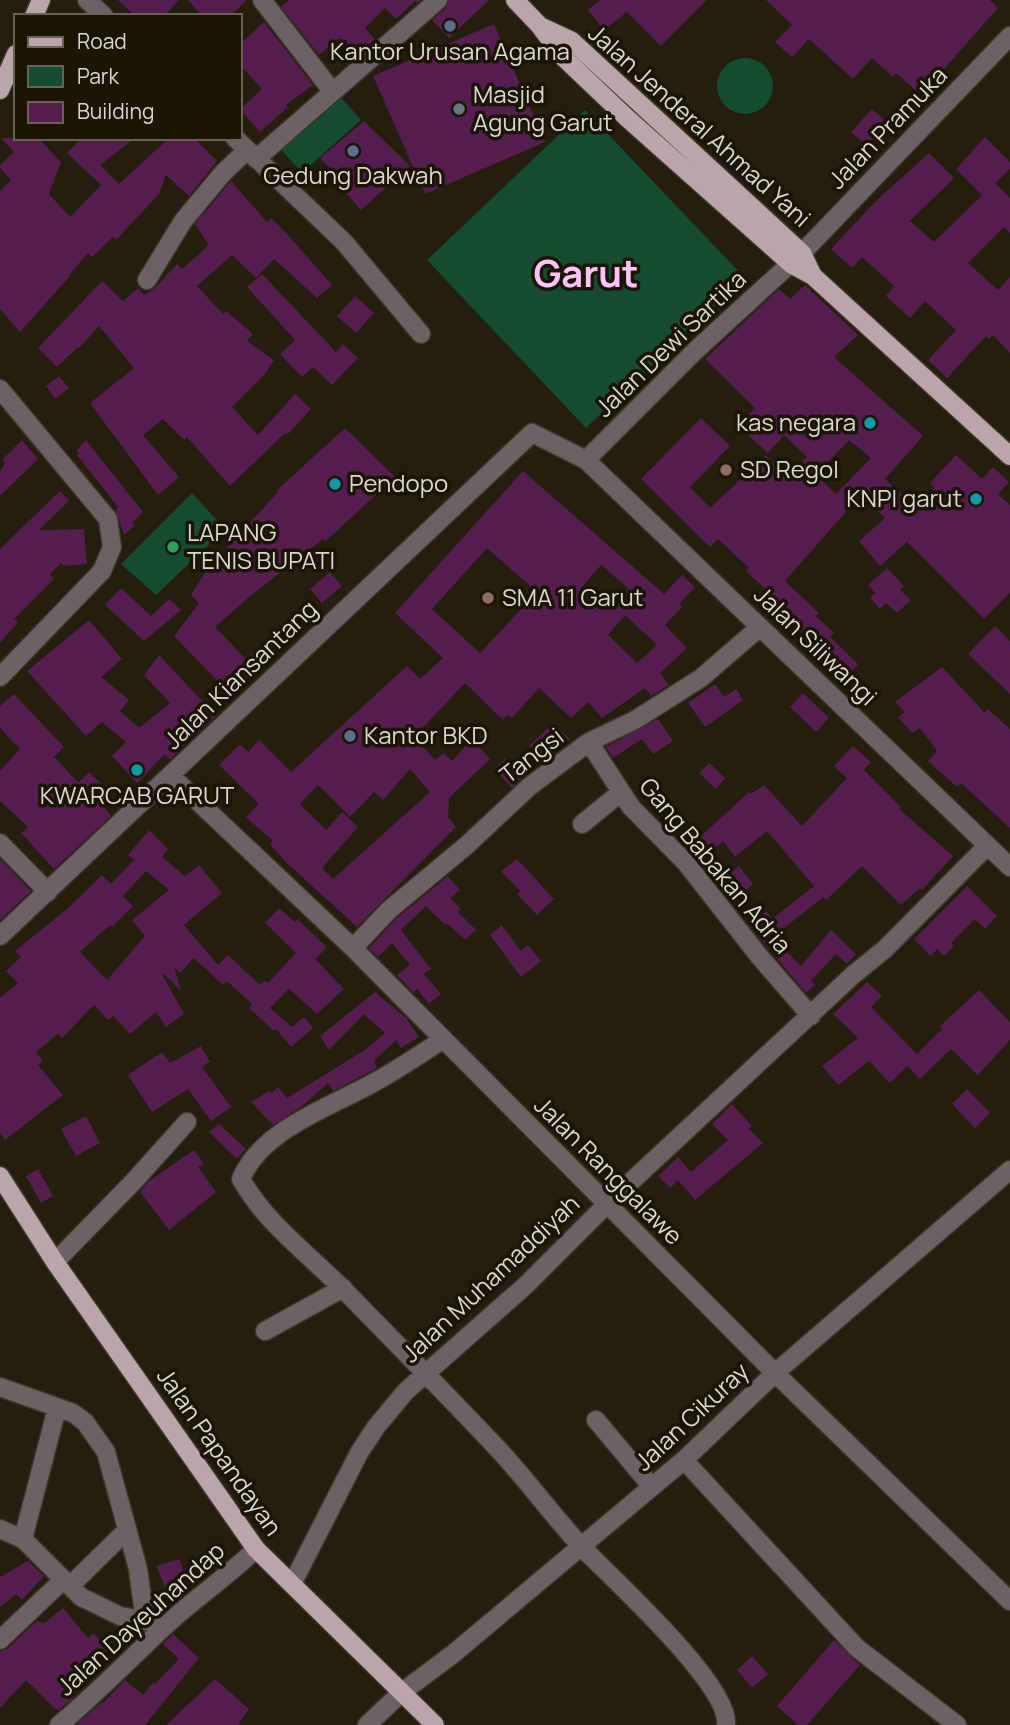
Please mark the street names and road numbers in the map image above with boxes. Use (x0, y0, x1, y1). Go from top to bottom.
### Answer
street label: Jalan Jenderal Ahmad Yani (582, 16, 818, 234)
street label: Jalan Pramuka (820, 59, 954, 195)
street label: Jalan Dewi Sartika (587, 262, 753, 424)
street label: Jalan Siliwangi (747, 578, 885, 712)
street label: Jalan Kiansantang (156, 592, 324, 756)
street label: Tangsi (492, 719, 570, 790)
street label: Gang Babakan Adria (633, 770, 800, 960)
street label: Jalan Ranggalawe (528, 1089, 690, 1251)
street label: Jalan Muhamaddiyah (394, 1187, 586, 1369)
street label: Jalan Cikuray (627, 1354, 755, 1477)
street label: Jalan Papandayan (150, 1361, 291, 1542)
street label: Jalan Dayeuhandap (49, 1534, 231, 1702)

